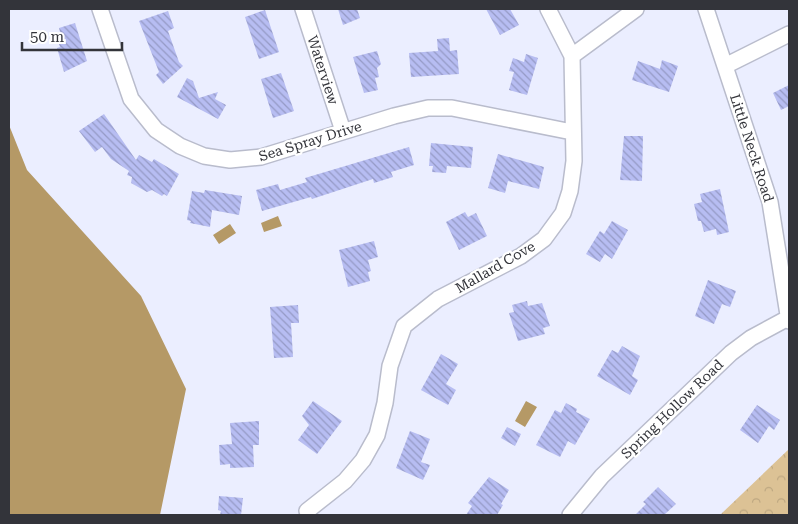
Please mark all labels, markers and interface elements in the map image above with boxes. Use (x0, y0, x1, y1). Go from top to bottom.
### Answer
scale bar (22, 20, 122, 52)
text: 50 m (30, 28, 65, 46)
street label: Waterview (304, 33, 342, 107)
street label: Little Neck Road (727, 92, 777, 204)
street label: Sea Spray Drive (257, 118, 364, 164)
street label: Mallard Cove (452, 238, 538, 296)
street label: Spring Hollow Road (618, 356, 726, 462)

